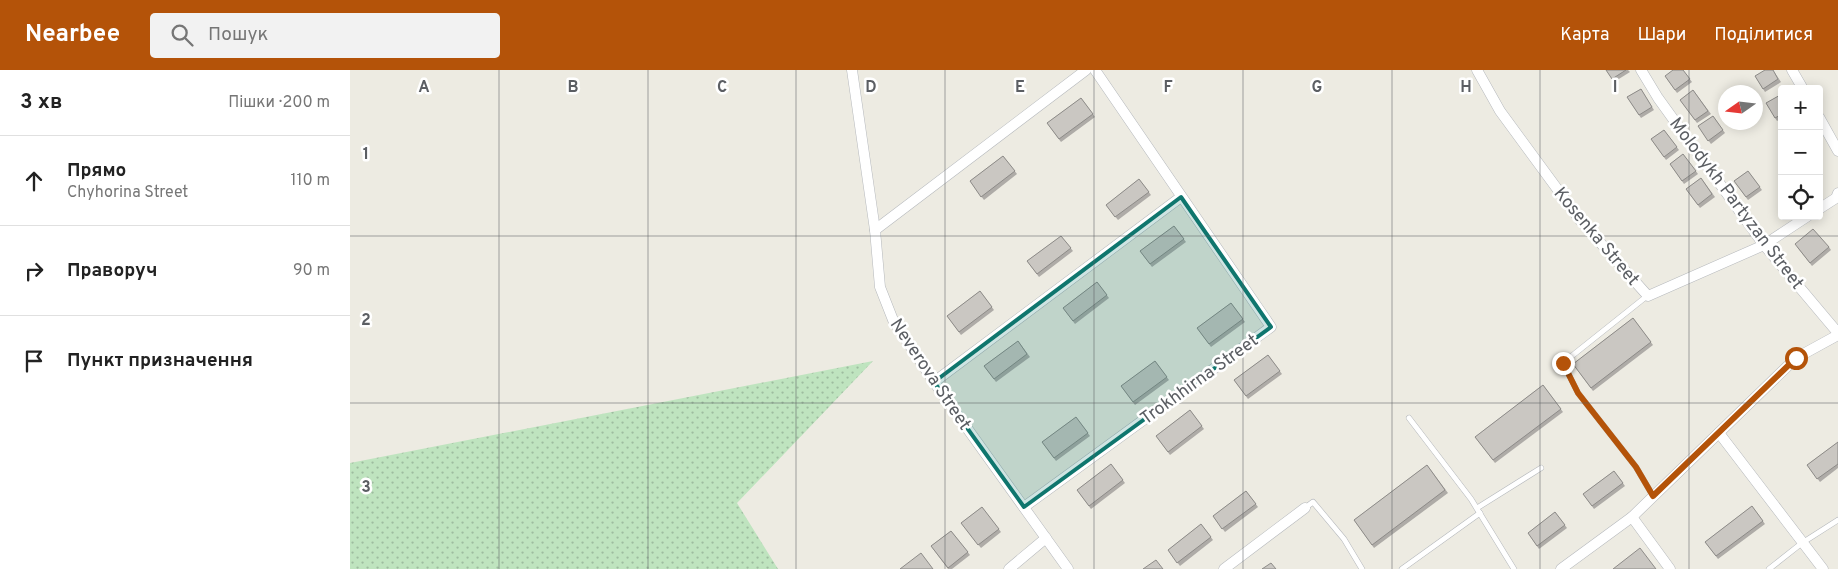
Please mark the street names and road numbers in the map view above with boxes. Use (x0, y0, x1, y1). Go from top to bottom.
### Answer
street label: Molodykh Partyzan Street (1664, 113, 1808, 295)
street label: Kosenka Street (1548, 183, 1644, 291)
street label: Neverova Street (884, 315, 976, 435)
street label: Trokhhirna Street (1136, 330, 1263, 431)

